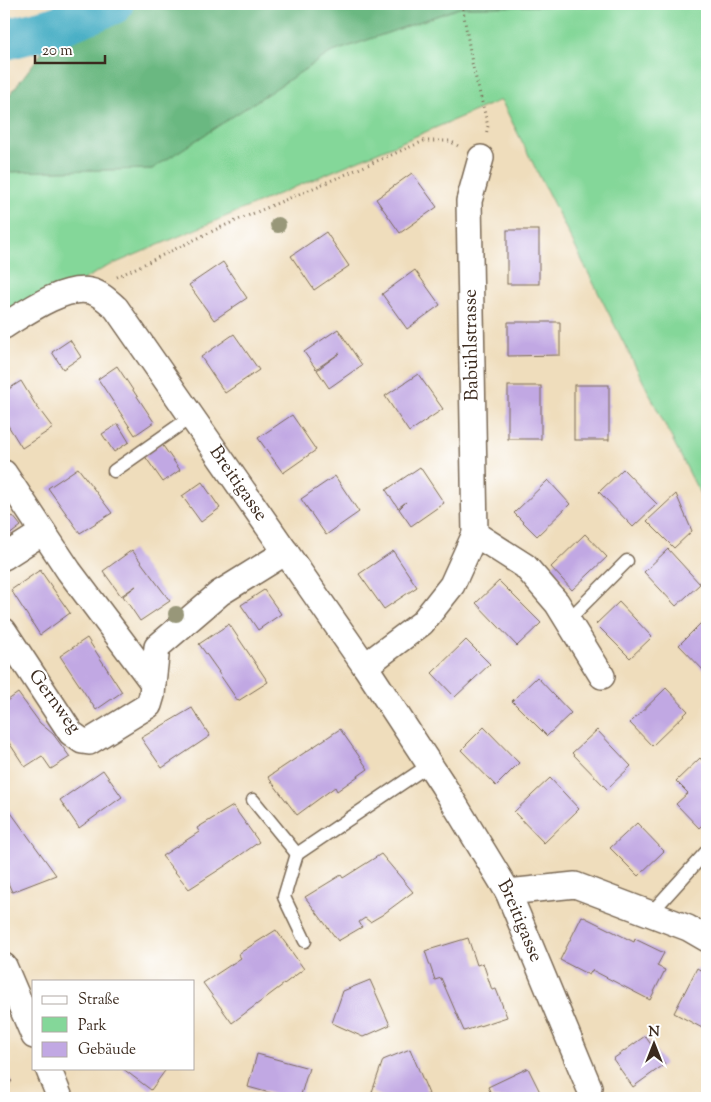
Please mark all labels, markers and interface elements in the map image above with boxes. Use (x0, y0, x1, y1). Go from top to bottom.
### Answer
scale bar (35, 32, 105, 64)
text: 20 m (42, 41, 73, 62)
street label: Babühlstrasse (458, 289, 486, 401)
street label: Breitigasse (202, 440, 274, 527)
street label: Gernweg (21, 664, 87, 740)
street label: Breitigasse (490, 875, 549, 966)
legend (32, 980, 195, 1070)
text: Straße (78, 990, 120, 1011)
text: Park (78, 1016, 107, 1037)
north arrow (628, 1020, 678, 1070)
text: N (648, 1023, 660, 1043)
text: Gebäude (78, 1040, 136, 1061)

